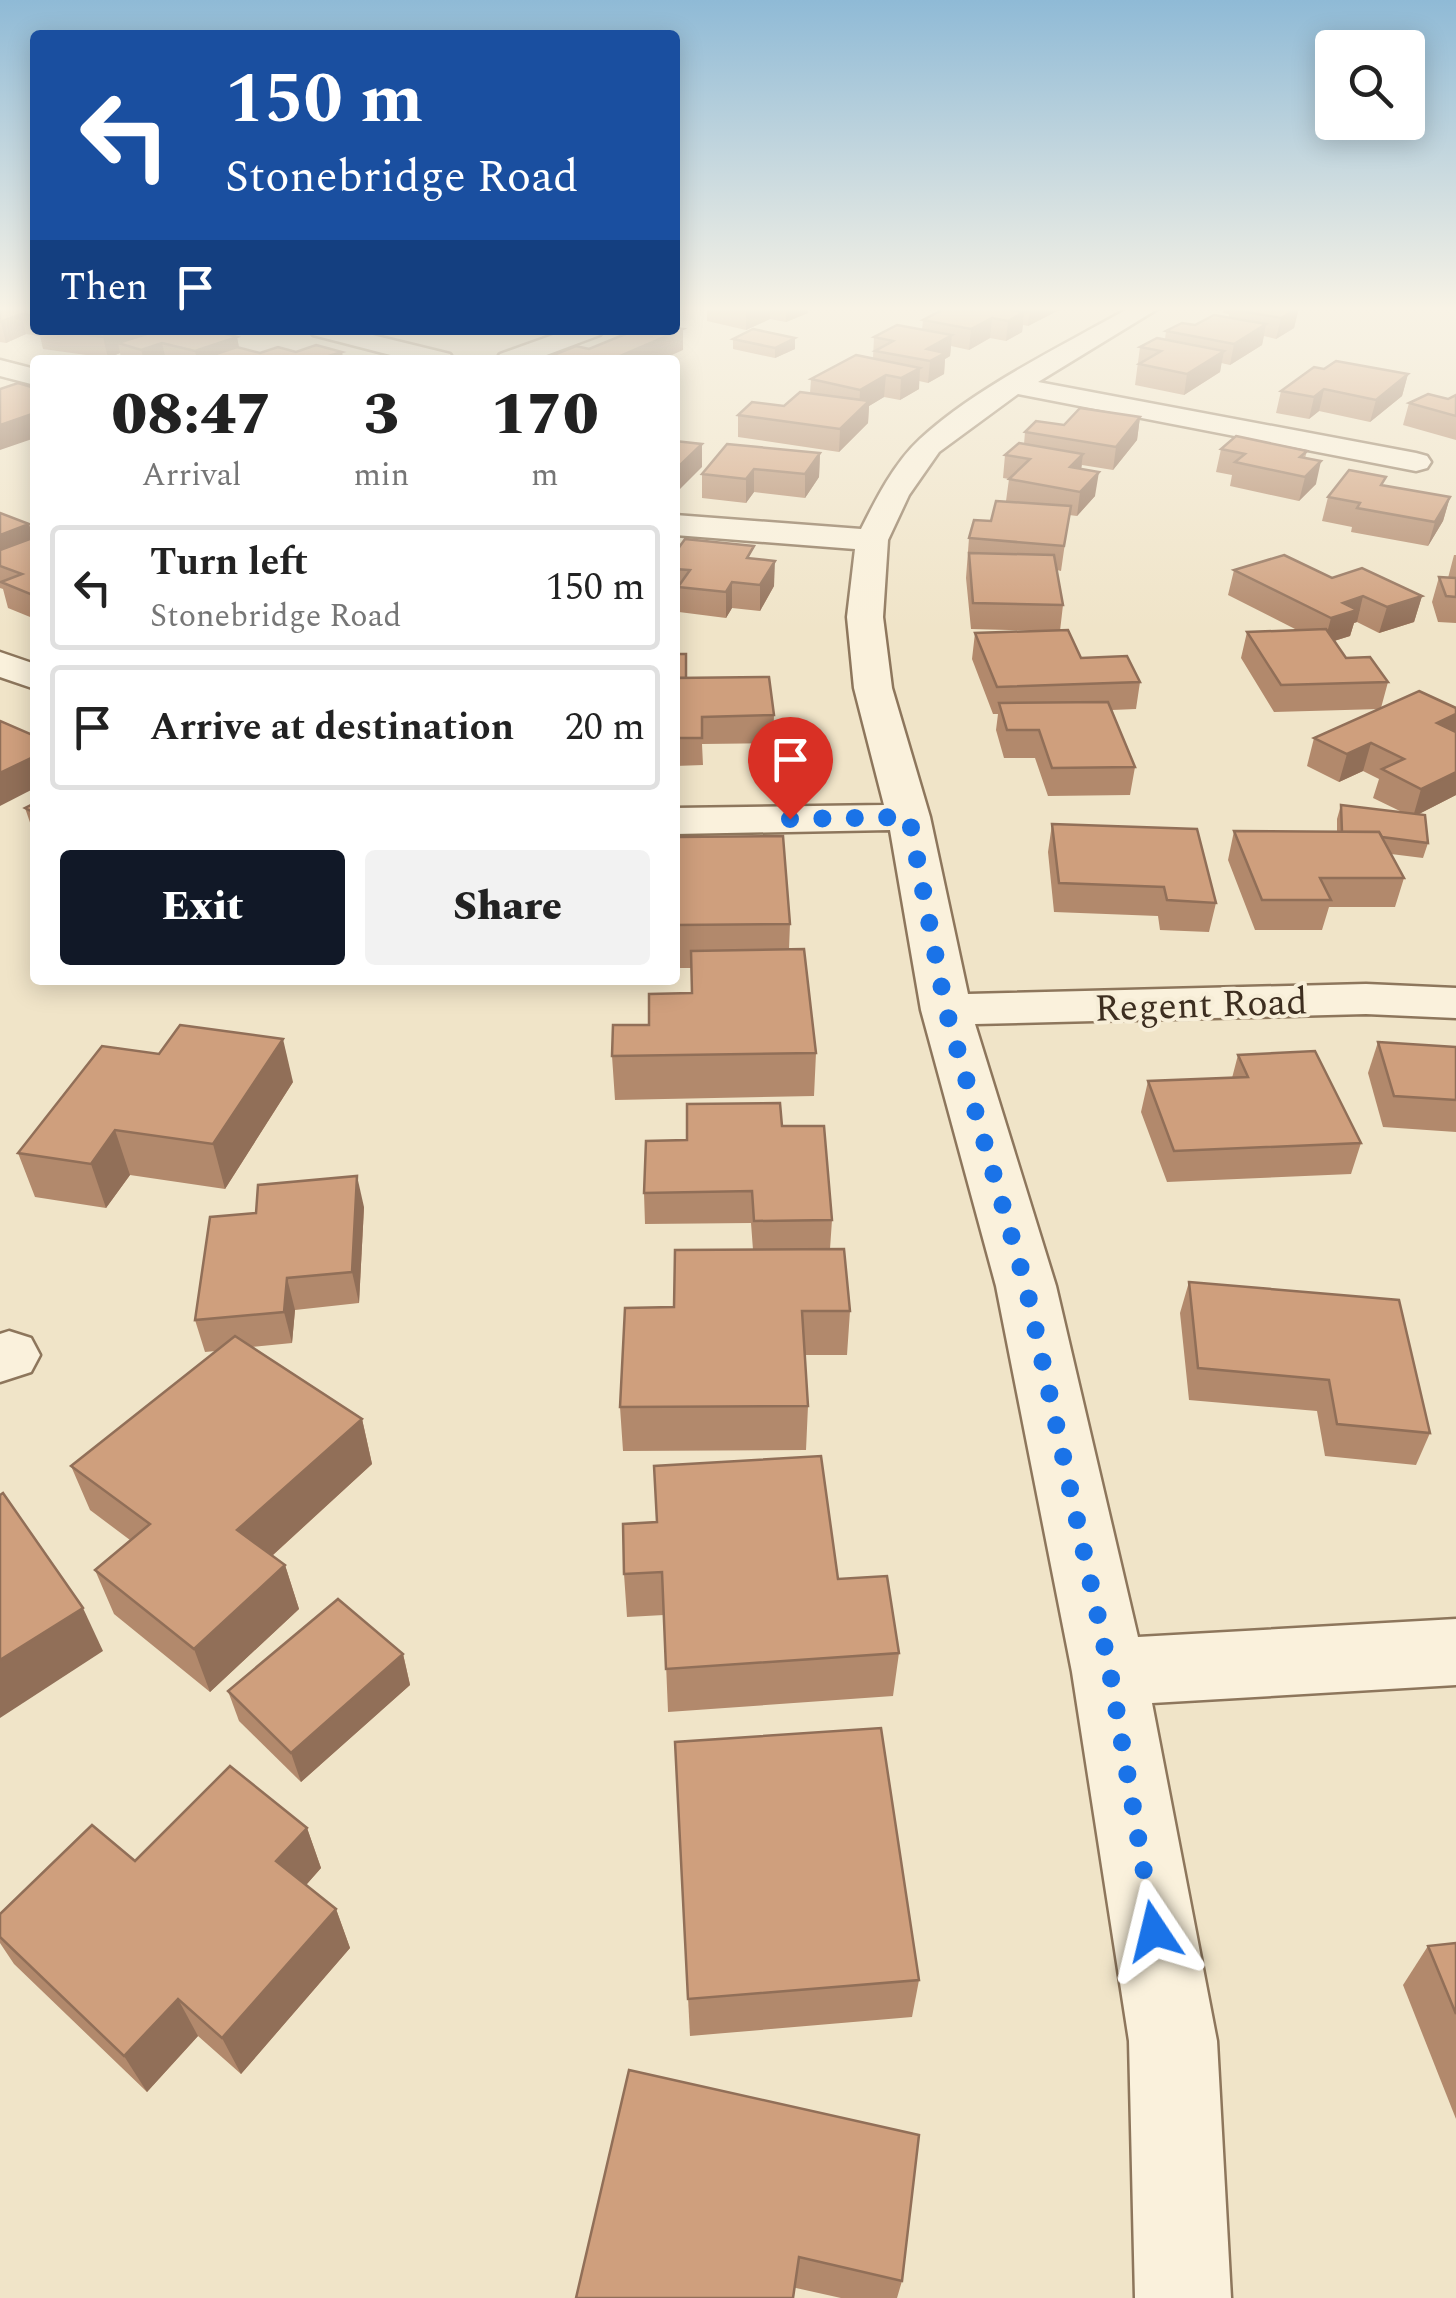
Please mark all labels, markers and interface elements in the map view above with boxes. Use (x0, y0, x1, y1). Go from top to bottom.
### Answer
map controls (1315, 30, 1425, 140)
button: search (1315, 30, 1425, 140)
text: 150 m (225, 47, 423, 153)
icon: left (60, 70, 190, 200)
text: Stonebridge Road (225, 143, 578, 212)
text: Then (60, 259, 148, 317)
icon: arrive (168, 260, 223, 315)
text: 08:47 (111, 369, 272, 461)
text: 3 (363, 369, 399, 461)
text: 170 (491, 369, 599, 461)
text: Arrival (142, 451, 242, 500)
text: min (353, 451, 409, 500)
text: m (531, 451, 558, 500)
text: Turn left (150, 534, 308, 592)
text: 150 m (546, 559, 645, 617)
icon: left (65, 560, 120, 615)
text: Stonebridge Road (150, 592, 401, 641)
text: Arrive at destination (150, 699, 514, 757)
text: 20 m (565, 699, 645, 757)
icon: arrive (65, 700, 120, 755)
pin (748, 717, 833, 820)
icon: arrive (763, 732, 818, 787)
button: Exit (60, 850, 345, 965)
button: Share (365, 850, 650, 965)
street label: Regent Road (1094, 973, 1309, 1039)
position arrow (1102, 1879, 1206, 1983)

